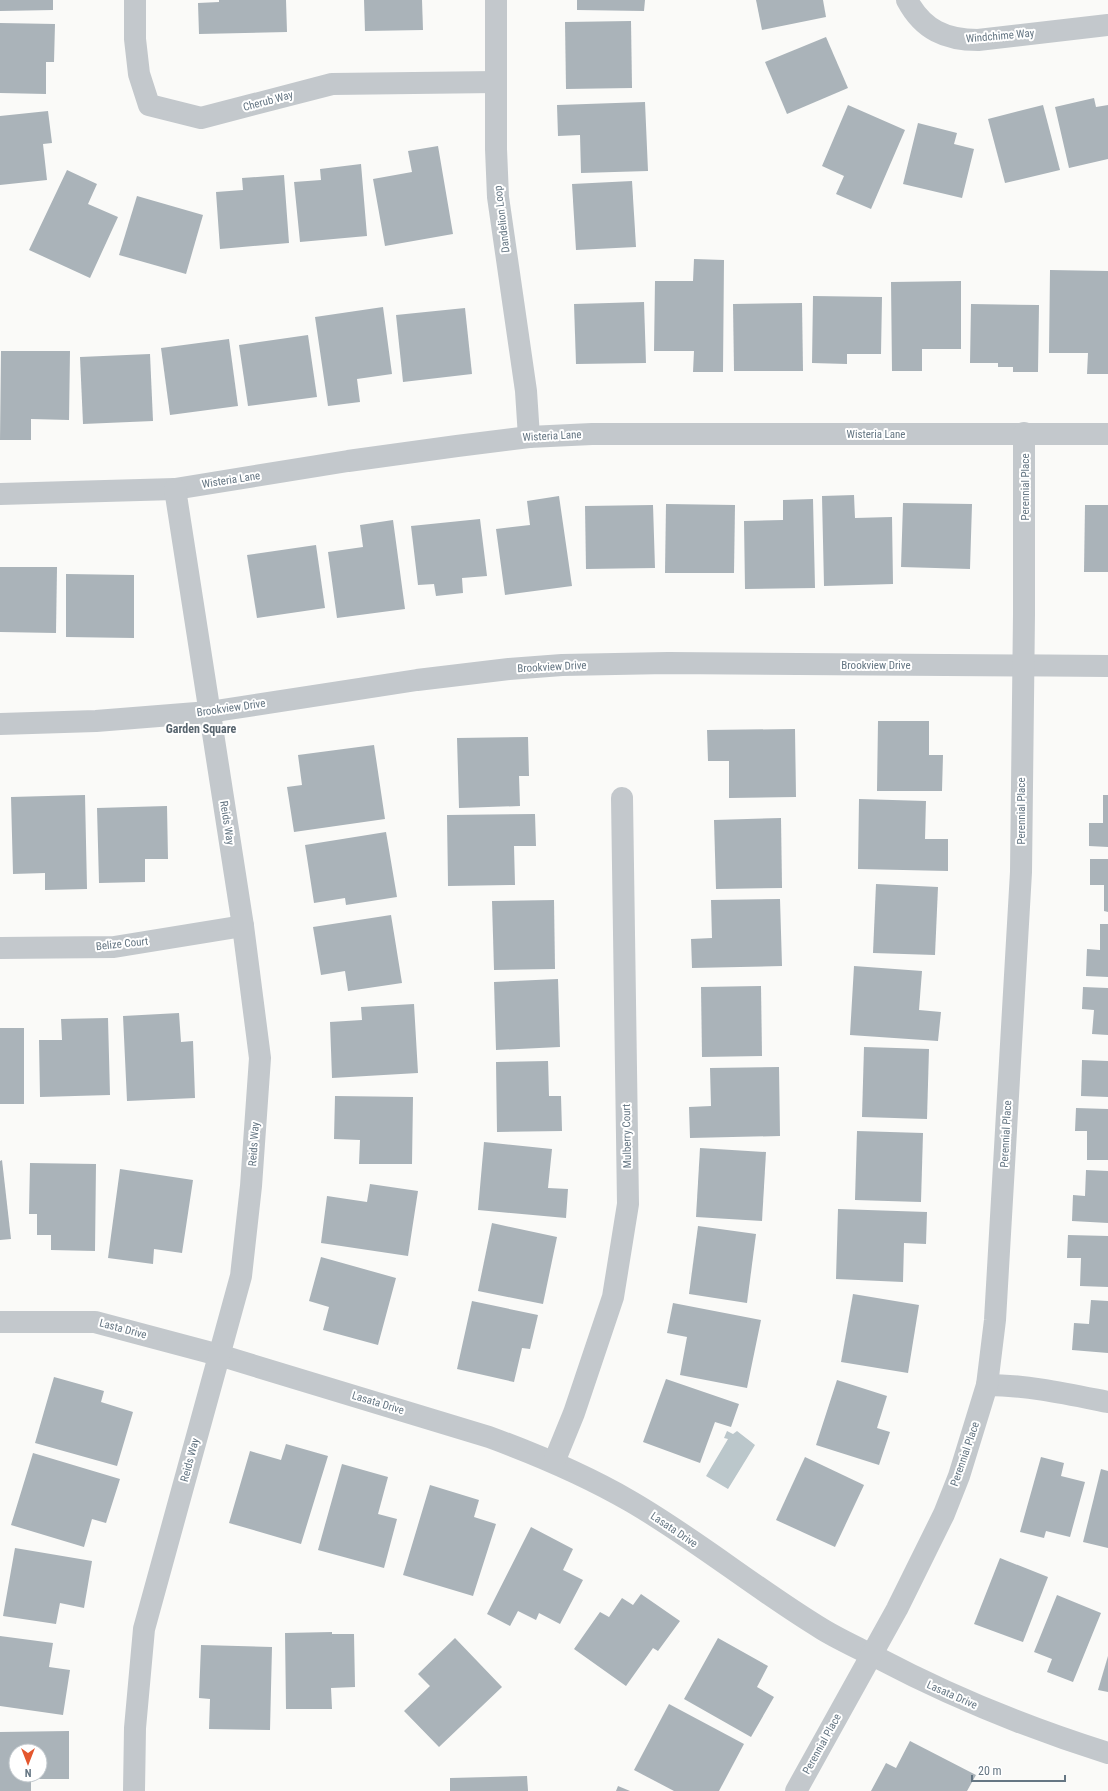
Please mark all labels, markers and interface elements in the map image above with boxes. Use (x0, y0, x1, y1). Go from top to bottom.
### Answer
street label: Windchime Way (965, 27, 1035, 45)
street label: Cherub Way (242, 88, 295, 114)
street label: Dandelion Loop (491, 185, 513, 253)
street label: Wisteria Lane (522, 428, 582, 444)
street label: Wisteria Lane (847, 428, 906, 441)
street label: Perennial Place (1019, 453, 1032, 521)
street label: Wisteria Lane (201, 469, 261, 491)
street label: Brookview Drive (517, 659, 587, 675)
street label: Brookview Drive (841, 659, 911, 672)
street label: Brookview Drive (196, 697, 266, 719)
district label: Garden Square (166, 722, 237, 736)
street label: Perennial Place (1015, 777, 1028, 845)
street label: Reids Way (217, 800, 237, 846)
street label: Belize Court (95, 935, 149, 953)
street label: Perennial Place (998, 1100, 1014, 1168)
street label: Mulberry Court (620, 1104, 634, 1168)
street label: Reids Way (246, 1121, 262, 1167)
street label: Lasta Drive (98, 1316, 148, 1342)
street label: Lasata Drive (350, 1389, 406, 1417)
street label: Perennial Place (948, 1420, 982, 1488)
street label: Reids Way (178, 1436, 202, 1483)
street label: Lasata Drive (648, 1510, 700, 1550)
street label: Lasata Drive (925, 1678, 979, 1712)
street label: Perennial Place (800, 1711, 844, 1777)
north arrow (8, 1743, 48, 1783)
scale bar (972, 1757, 1065, 1783)
text: 20 m (978, 1764, 1002, 1778)
text: N (24, 1766, 31, 1779)

